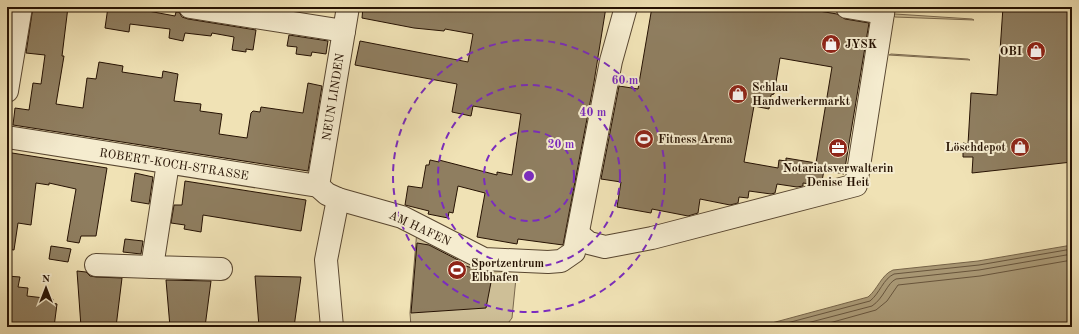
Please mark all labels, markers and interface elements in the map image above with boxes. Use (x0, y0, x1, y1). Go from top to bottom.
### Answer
shop icon: JYSK (820, 33, 842, 55)
place label: JYSK (845, 39, 877, 51)
shop icon: OBI (1025, 40, 1047, 62)
place label: OBI (1000, 46, 1022, 58)
street label: NEUN LINDEN (321, 53, 347, 142)
text: 60 m (612, 75, 639, 87)
place label: Schlau Handwerkermarkt (752, 82, 851, 108)
shop icon: Schlau Handwerkermarkt (727, 83, 749, 105)
text: 40 m (580, 107, 607, 119)
sports icon: Fitness Arena (633, 128, 655, 150)
place label: Fitness Arena (658, 134, 733, 146)
shop icon: Löschdepot (1009, 136, 1031, 158)
office icon: Notariatsverwalterin Denise Heit (827, 137, 849, 159)
text: 20 m (548, 139, 575, 151)
place label: Löschdepot (945, 142, 1007, 154)
street label: ROBERT-KOCH-STRASSE (98, 147, 249, 183)
place label: Notariatsverwalterin Denise Heit (783, 163, 894, 189)
centre of rings (522, 169, 536, 183)
street label: AM HAFEN (387, 209, 452, 248)
place label: Sportzentrum Elbhafen (471, 258, 545, 284)
sports icon: Sportzentrum Elbhafen (446, 259, 468, 281)
north arrow (26, 268, 66, 308)
text: N (42, 274, 51, 285)

